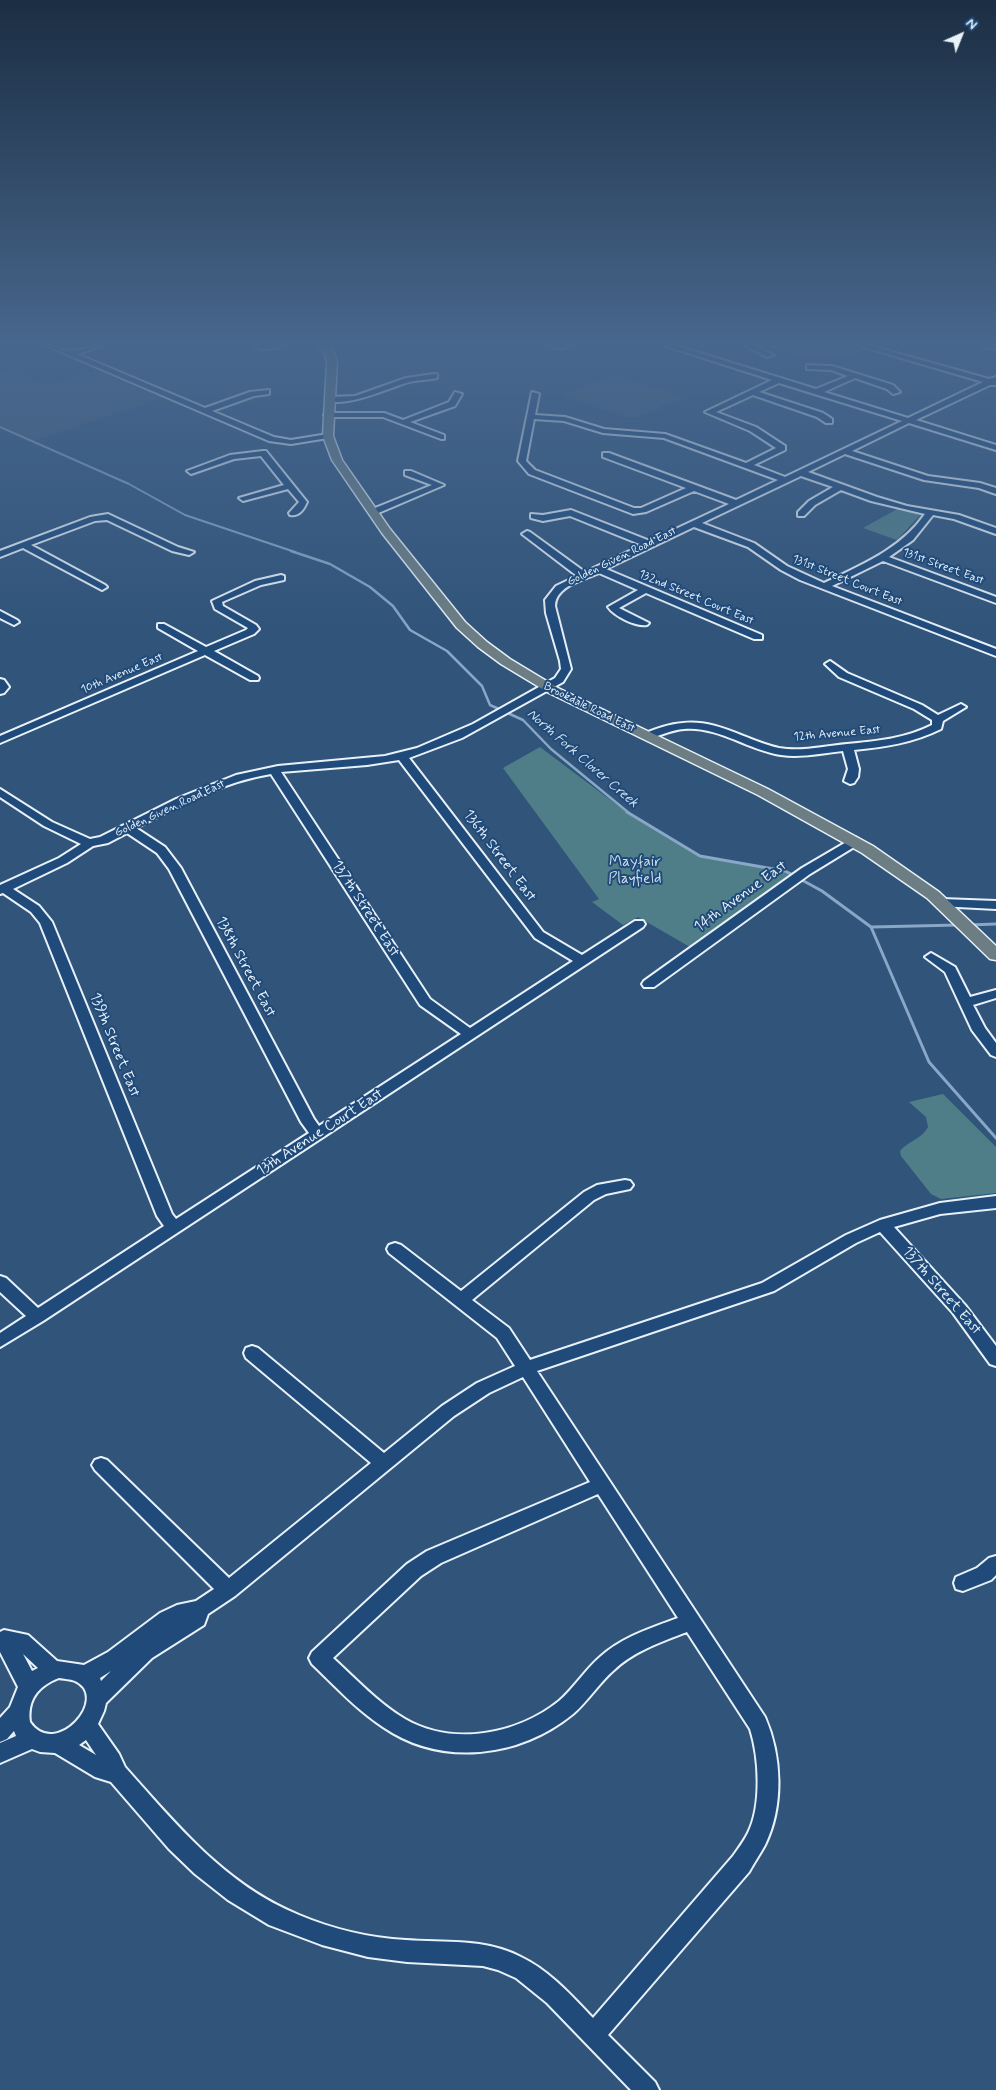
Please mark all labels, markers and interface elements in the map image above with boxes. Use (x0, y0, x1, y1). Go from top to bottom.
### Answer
north arrow (936, 10, 986, 60)
text: N (962, 14, 981, 34)
street label: Golden Given Road East (565, 524, 679, 590)
street label: 131st Street East (900, 546, 986, 588)
street label: 131st Street Court East (790, 552, 904, 610)
street label: 132nd Street Court East (636, 567, 756, 629)
street label: 10th Avenue East (79, 650, 165, 698)
street label: Brookdale Road East (541, 680, 637, 736)
water label: North Fork Clover Creek (523, 706, 641, 812)
street label: 12th Avenue East (793, 723, 881, 745)
street label: Golden Given Road East (113, 777, 227, 841)
street label: 136th Street East (459, 807, 539, 905)
park label: Mayfair Playfield (608, 854, 662, 889)
street label: 137th Street East (327, 857, 403, 961)
street label: 14th Avenue East (691, 857, 791, 937)
street label: 138th Street East (211, 914, 279, 1020)
street label: 139th Street East (85, 990, 143, 1100)
street label: 13th Avenue Court East (253, 1085, 387, 1181)
street label: 137th Street East (898, 1243, 984, 1339)

